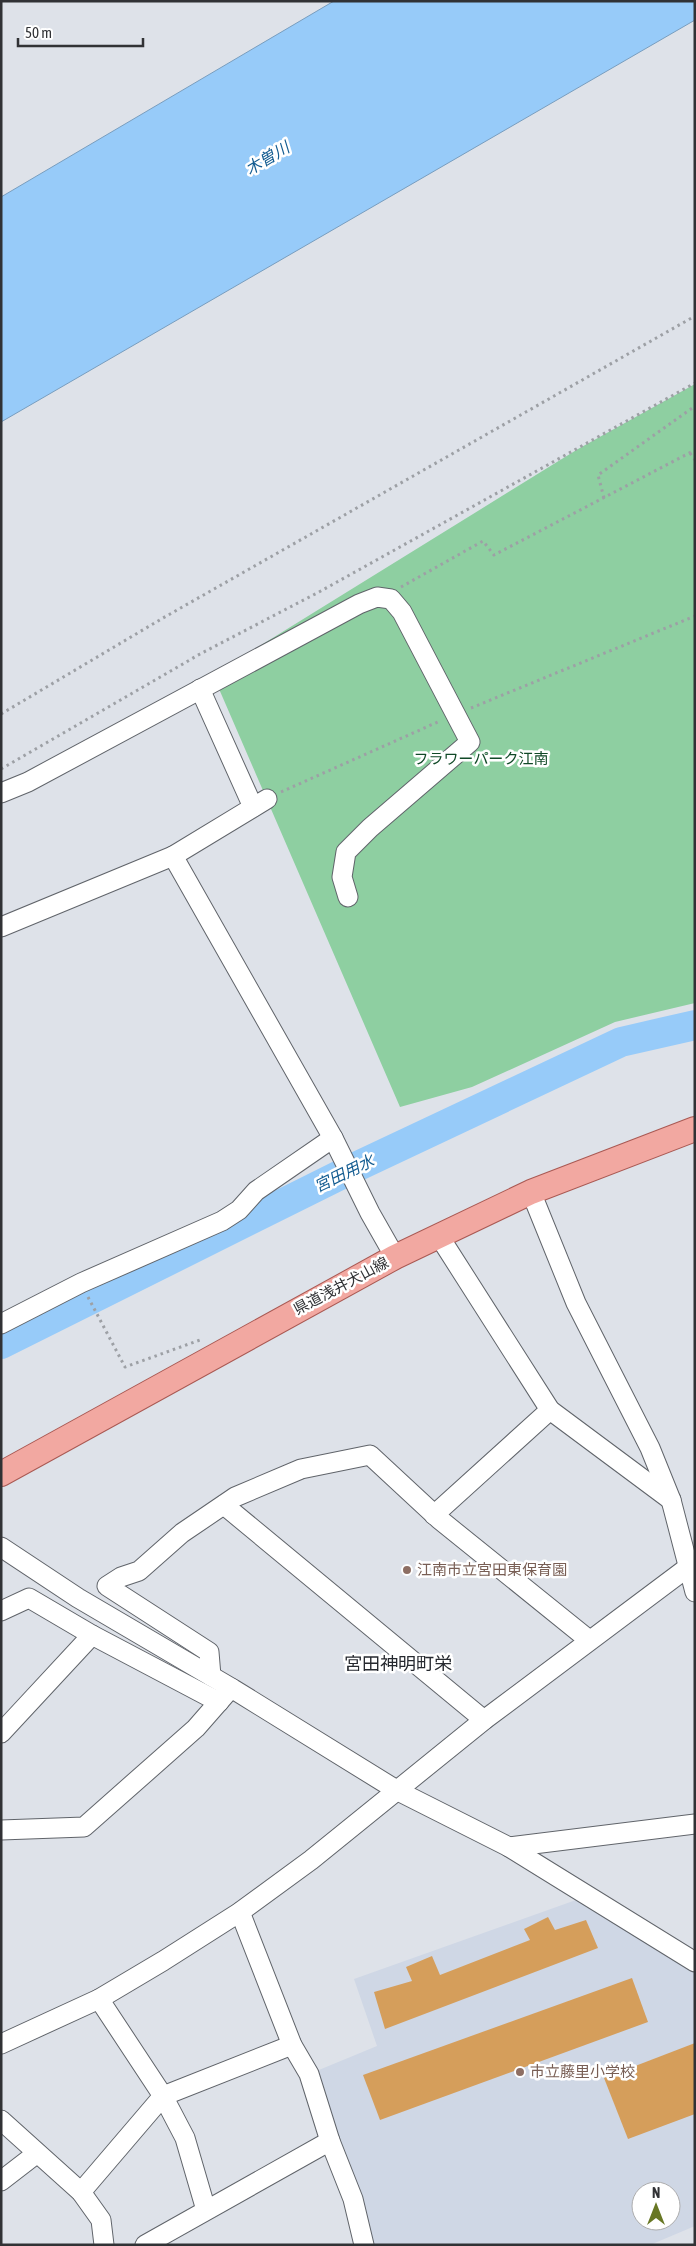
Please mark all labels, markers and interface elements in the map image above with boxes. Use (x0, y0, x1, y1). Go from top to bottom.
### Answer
scale bar (18, 15, 142, 47)
text: 50 m (25, 24, 52, 41)
water label: 木曽川 (242, 137, 294, 178)
park label: フラワーパーク江南 (414, 750, 548, 767)
water label: 宮田用水 (311, 1150, 378, 1195)
street label: 県道浅井犬山線 (290, 1253, 391, 1318)
place label: 江南市立宮田東保育園 (417, 1561, 567, 1578)
marker: 江南市立宮田東保育園 (401, 1564, 413, 1576)
district label: 宮田神明町栄 (344, 1653, 452, 1674)
place label: 市立藤里小学校 (530, 2063, 635, 2080)
marker: 市立藤里小学校 (514, 2066, 526, 2078)
north arrow (631, 2181, 681, 2231)
text: N (652, 2185, 660, 2201)

